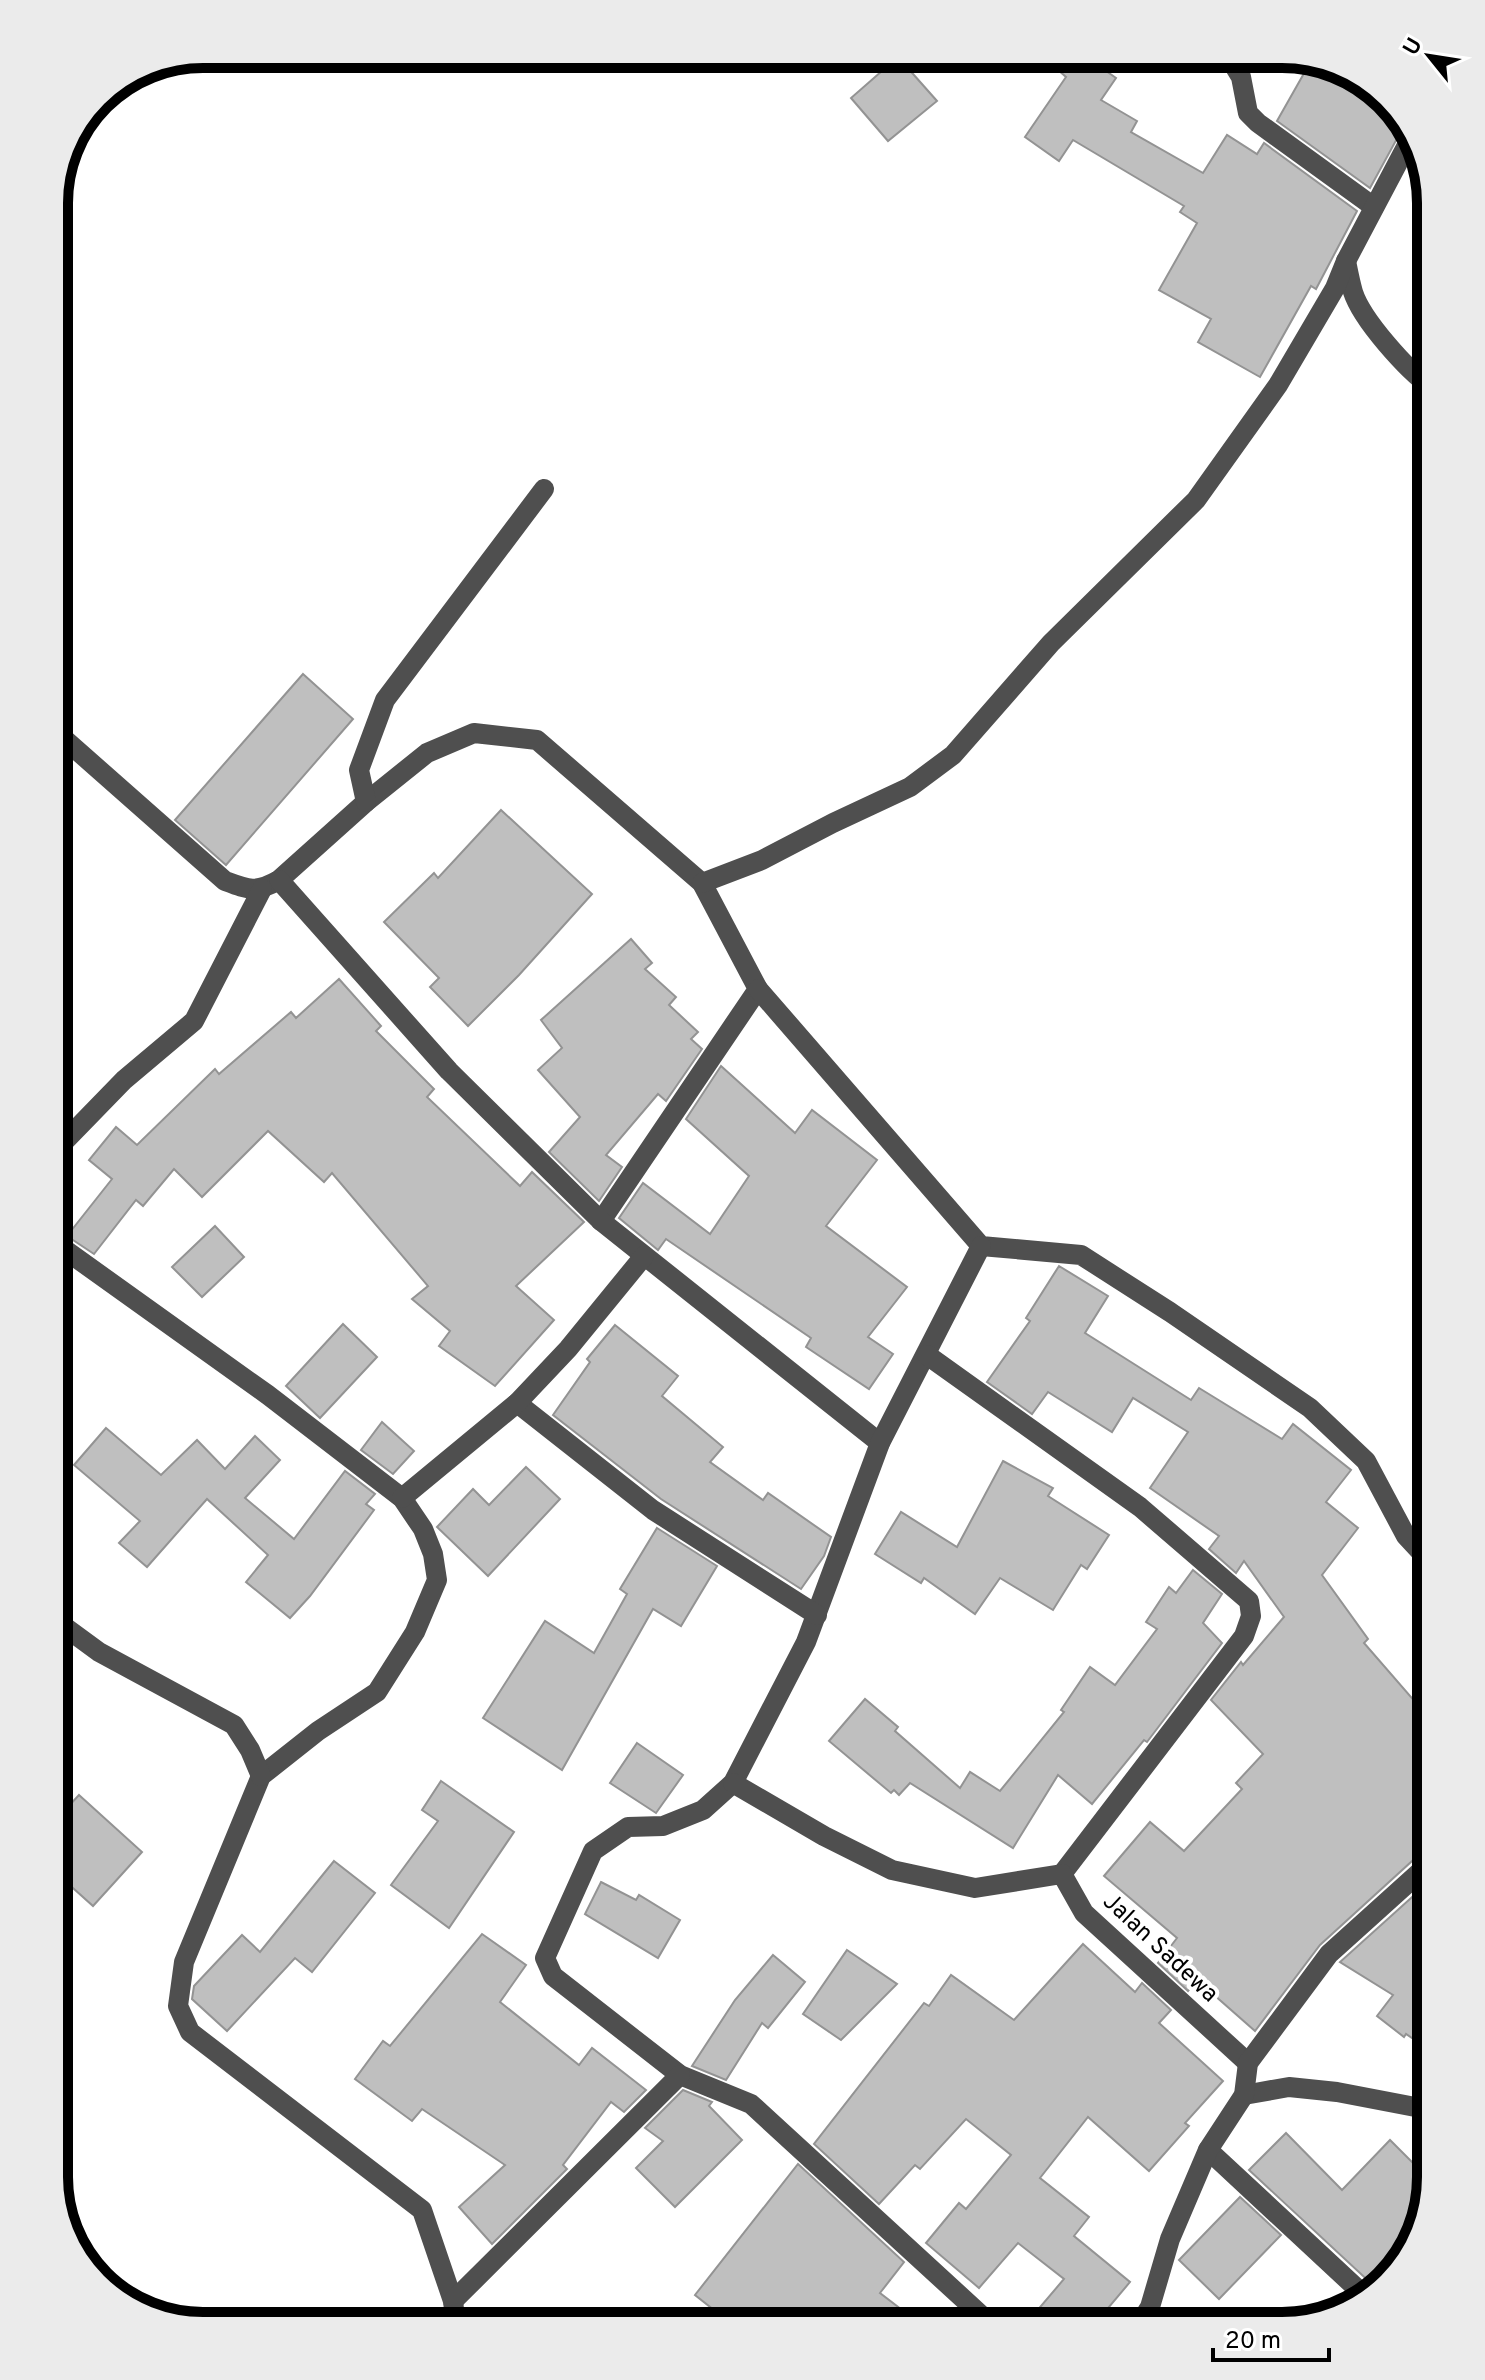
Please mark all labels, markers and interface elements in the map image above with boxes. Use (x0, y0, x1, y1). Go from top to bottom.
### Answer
north arrow (1389, 16, 1469, 96)
text: U (1398, 34, 1429, 61)
street label: Jalan Sadewa (1096, 1887, 1224, 2010)
scale bar (1213, 2312, 1329, 2362)
text: 20 m (1225, 2327, 1281, 2357)

